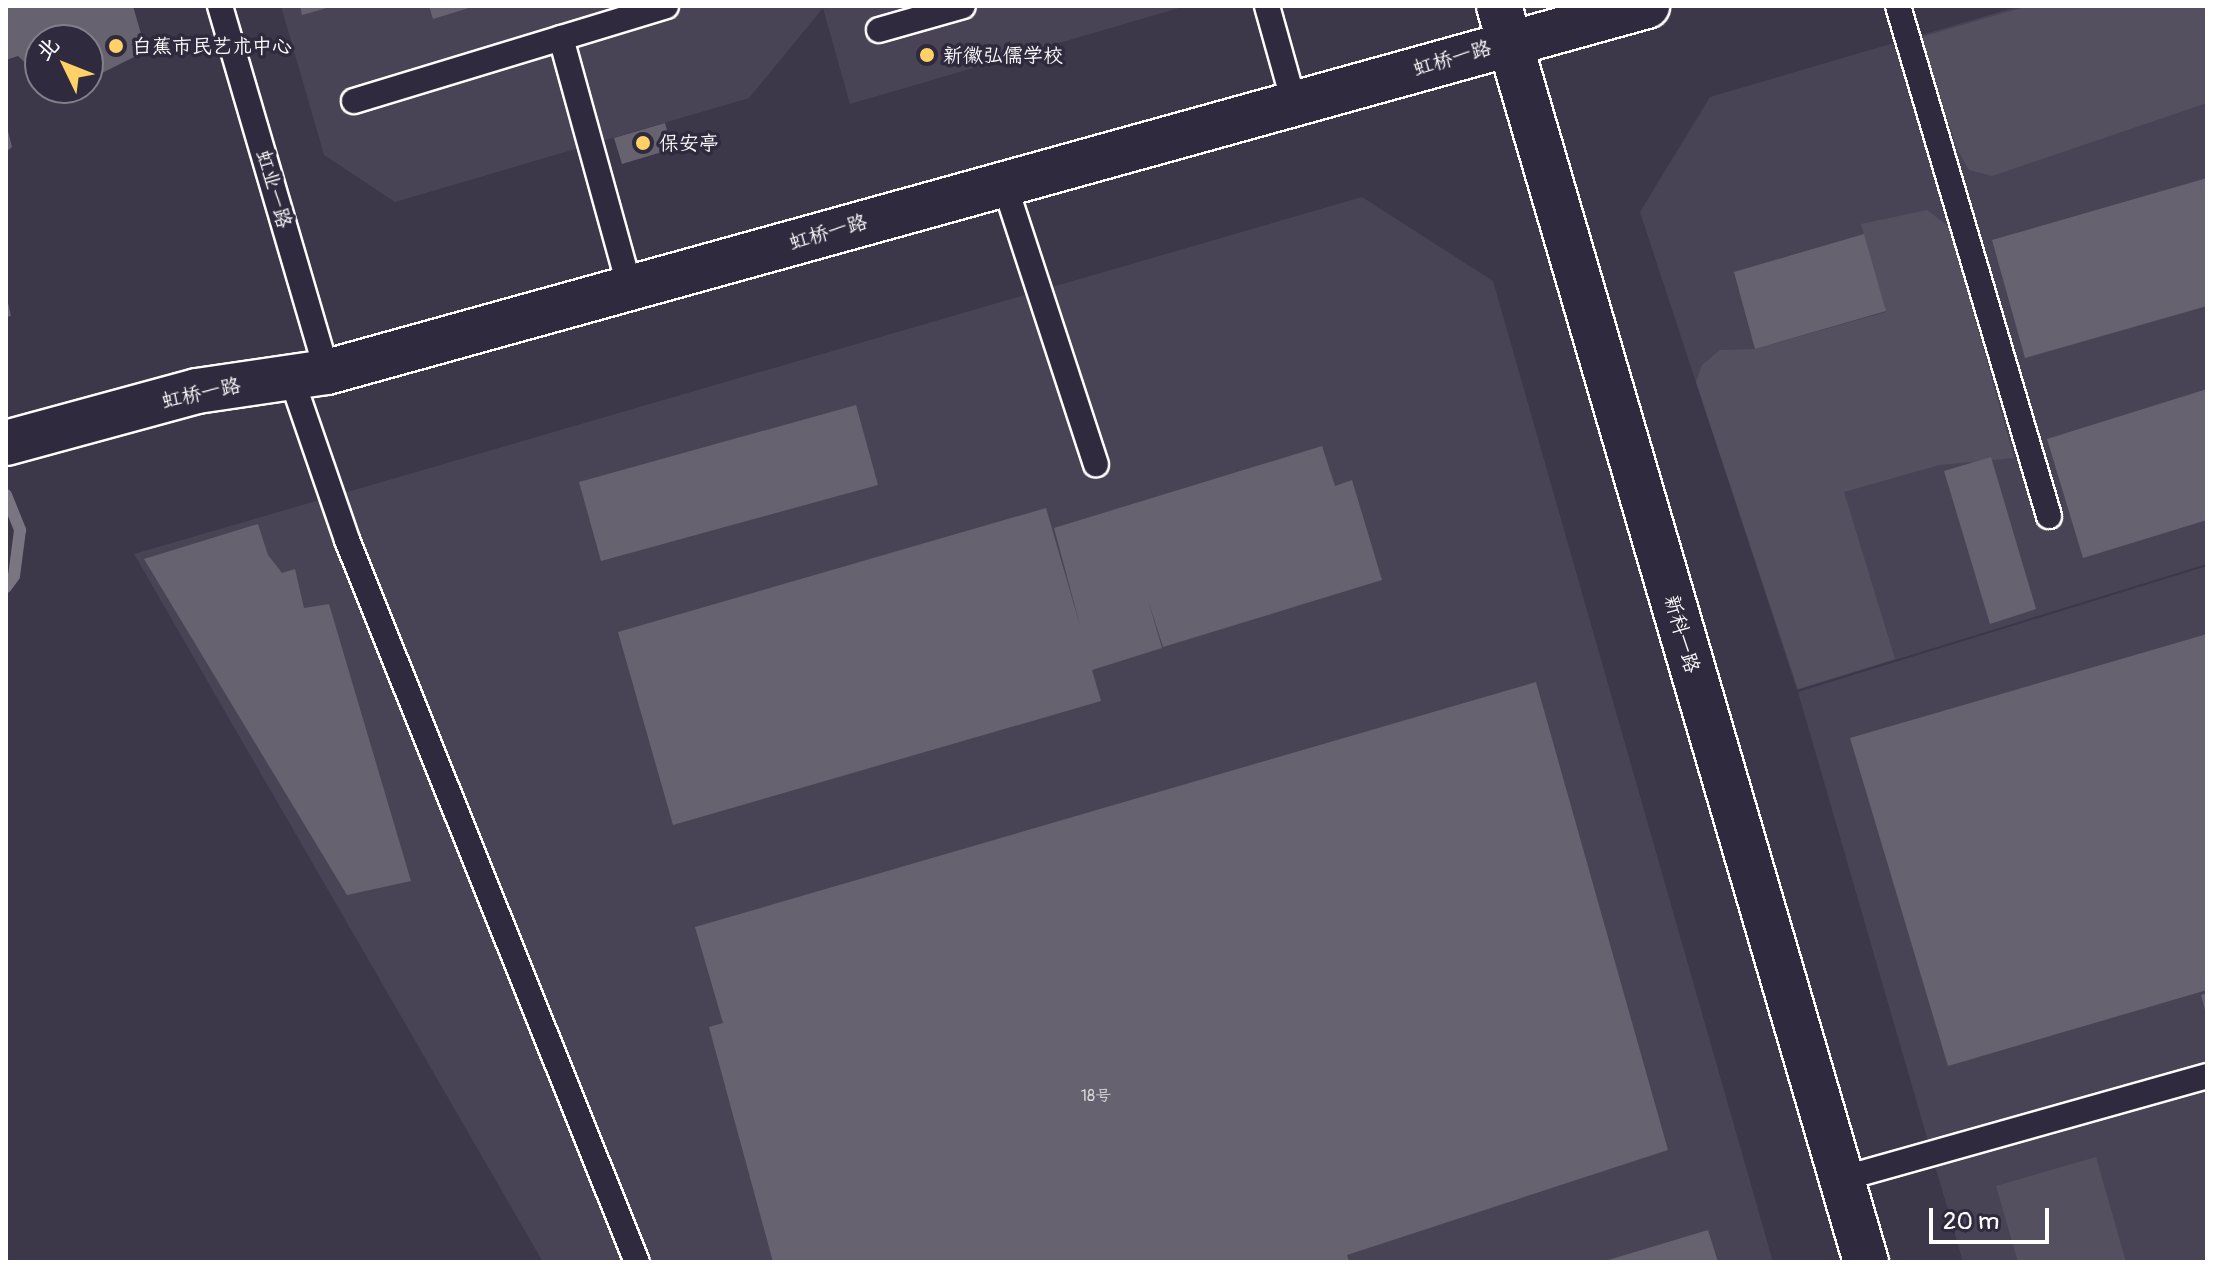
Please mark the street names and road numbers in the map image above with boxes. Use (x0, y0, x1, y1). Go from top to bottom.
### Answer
street label: 虹桥一路 (1410, 35, 1494, 81)
street label: 虹业一路 (251, 147, 297, 231)
street label: 虹桥一路 (786, 209, 870, 255)
street label: 虹桥一路 (159, 373, 243, 413)
street label: 新科一路 (1659, 592, 1705, 676)

